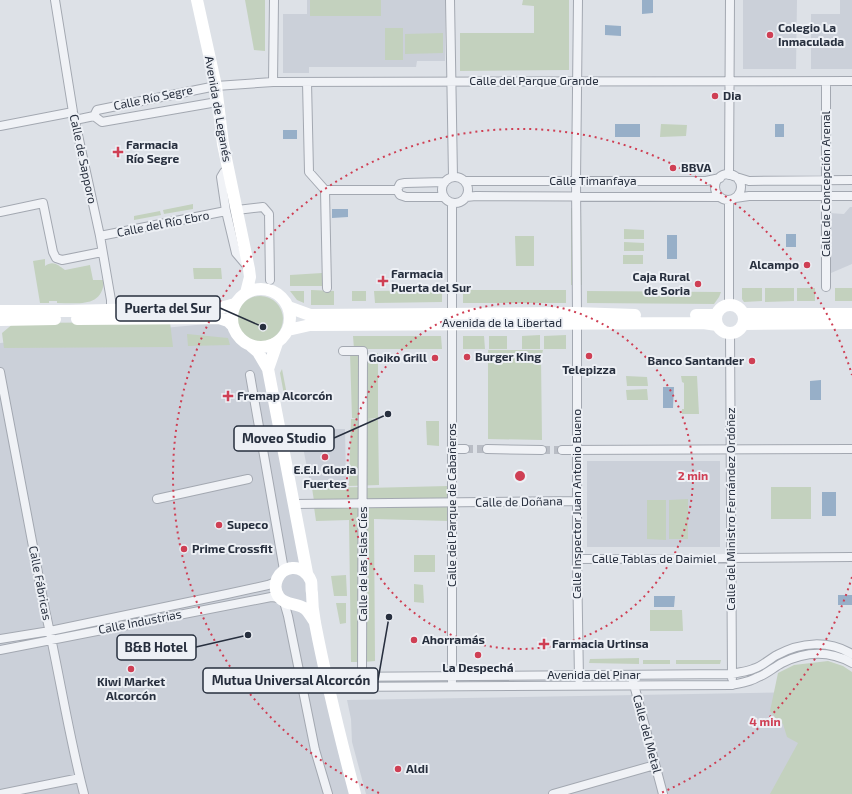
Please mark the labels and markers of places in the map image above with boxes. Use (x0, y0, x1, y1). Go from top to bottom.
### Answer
place label: Colegio La Inmaculada (778, 20, 844, 48)
marker: Colegio La Inmaculada (765, 30, 775, 40)
place label: Dia (723, 88, 742, 102)
marker: Dia (710, 91, 720, 101)
place label: Farmacia Río Segre (126, 137, 180, 165)
marker: Farmacia Río Segre (113, 147, 123, 157)
place label: BBVA (681, 160, 712, 174)
marker: BBVA (668, 163, 678, 173)
place label: Alcampo (749, 257, 799, 271)
marker: Alcampo (802, 260, 812, 270)
place label: Farmacia Puerta del Sur (391, 266, 471, 294)
place label: Caja Rural de Soria (633, 269, 690, 297)
marker: Farmacia Puerta del Sur (378, 276, 388, 286)
marker: Caja Rural de Soria (693, 279, 703, 289)
callout: Puerta del Sur (116, 296, 220, 321)
place label: Burger King (475, 349, 541, 363)
place label: Goiko Grill (369, 350, 427, 364)
marker: Telepizza (584, 351, 594, 361)
marker: Burger King (462, 352, 472, 362)
marker: Goiko Grill (430, 353, 440, 363)
place label: Banco Santander (647, 353, 744, 367)
marker: Banco Santander (747, 356, 757, 366)
place label: Telepizza (562, 362, 616, 376)
place label: Fremap Alcorcón (237, 388, 332, 402)
marker: Fremap Alcorcón (222, 390, 234, 402)
callout: Moveo Studio (234, 426, 334, 451)
marker: E.E.I. Gloria Fuertes (320, 452, 330, 462)
place label: E.E.I. Gloria Fuertes (294, 462, 357, 490)
centre of rings (513, 469, 527, 483)
place label: Supeco (227, 517, 268, 531)
marker: Supeco (214, 520, 224, 530)
place label: Prime Crossfit (192, 541, 273, 555)
marker: Prime Crossfit (179, 544, 189, 554)
place label: Ahorramás (422, 632, 485, 646)
callout: B&B Hotel (117, 635, 196, 660)
marker: Ahorramás (409, 635, 419, 645)
place label: Farmacia Urtinsa (552, 636, 649, 650)
marker: Farmacia Urtinsa (539, 639, 549, 649)
marker: La Despechá (473, 650, 483, 660)
place label: La Despechá (442, 660, 514, 674)
marker: Kiwi Market Alcorcón (126, 664, 136, 674)
callout: Mutua Universal Alcorcón (203, 668, 378, 693)
place label: Kiwi Market Alcorcón (97, 674, 165, 702)
place label: Aldi (406, 761, 428, 775)
marker: Aldi (393, 764, 403, 774)

